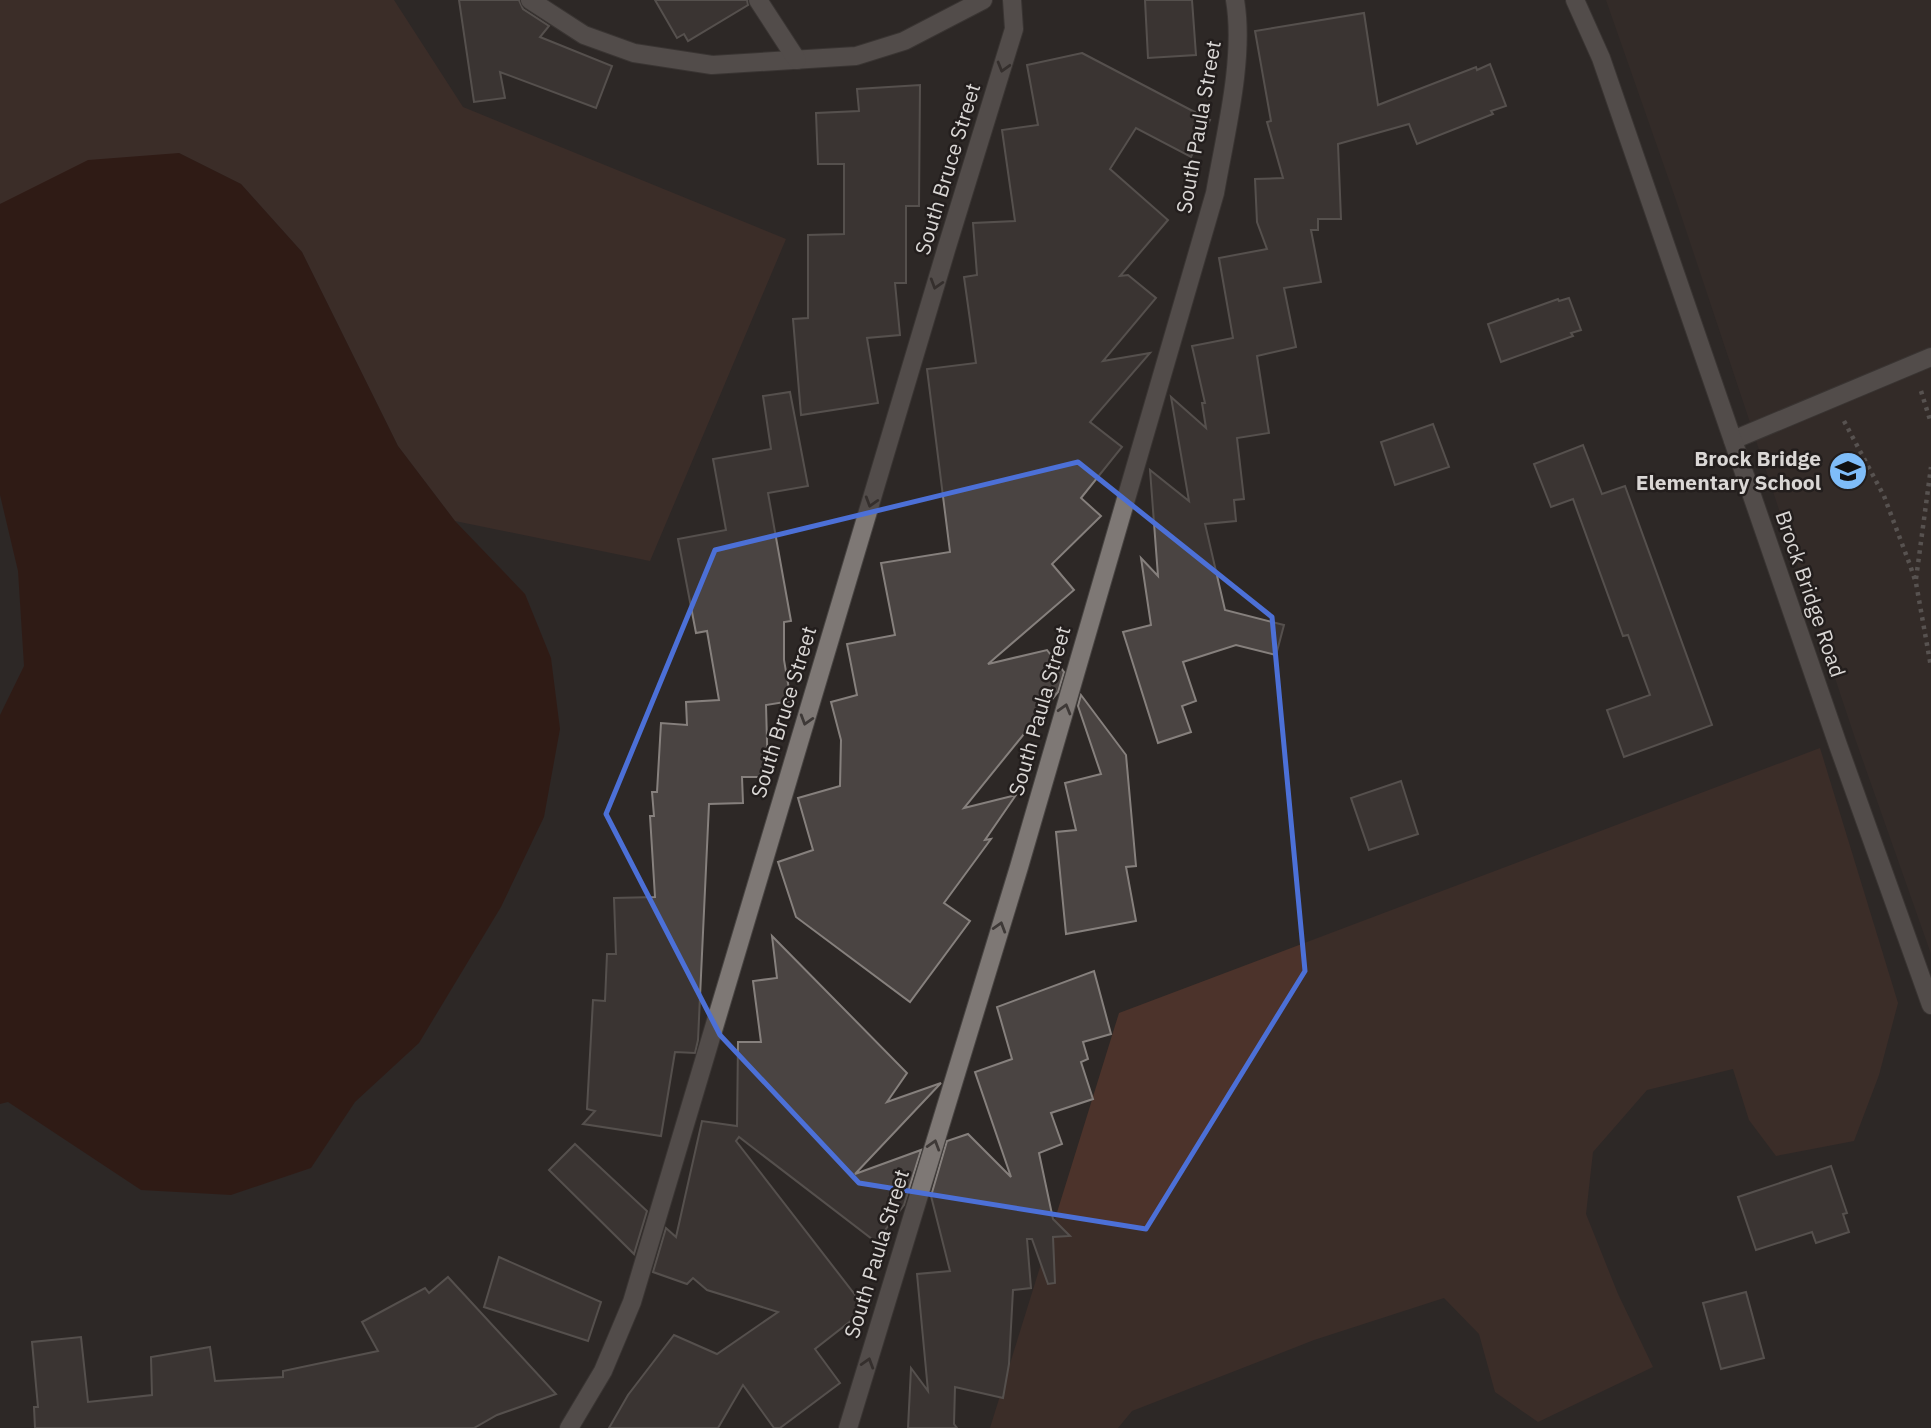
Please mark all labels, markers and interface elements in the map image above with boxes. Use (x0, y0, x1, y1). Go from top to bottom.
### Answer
street label: South Paula Street (1169, 38, 1227, 216)
one-way arrow (997, 60, 1012, 72)
street label: South Bruce Street (908, 79, 986, 258)
one-way arrow (929, 278, 944, 290)
place label: Brock Bridge Elementary School (1636, 444, 1821, 496)
school or university icon: Brock Bridge Elementary School (1827, 450, 1869, 492)
one-way arrow (864, 496, 879, 508)
street label: Brock Bridge Road (1769, 507, 1853, 681)
street label: South Bruce Street (744, 622, 822, 801)
street label: South Paula Street (1001, 623, 1077, 799)
one-way arrow (1056, 703, 1071, 715)
one-way arrow (799, 714, 814, 726)
one-way arrow (992, 922, 1007, 934)
one-way arrow (926, 1139, 941, 1151)
street label: South Paula Street (837, 1166, 915, 1342)
one-way arrow (860, 1357, 874, 1369)

